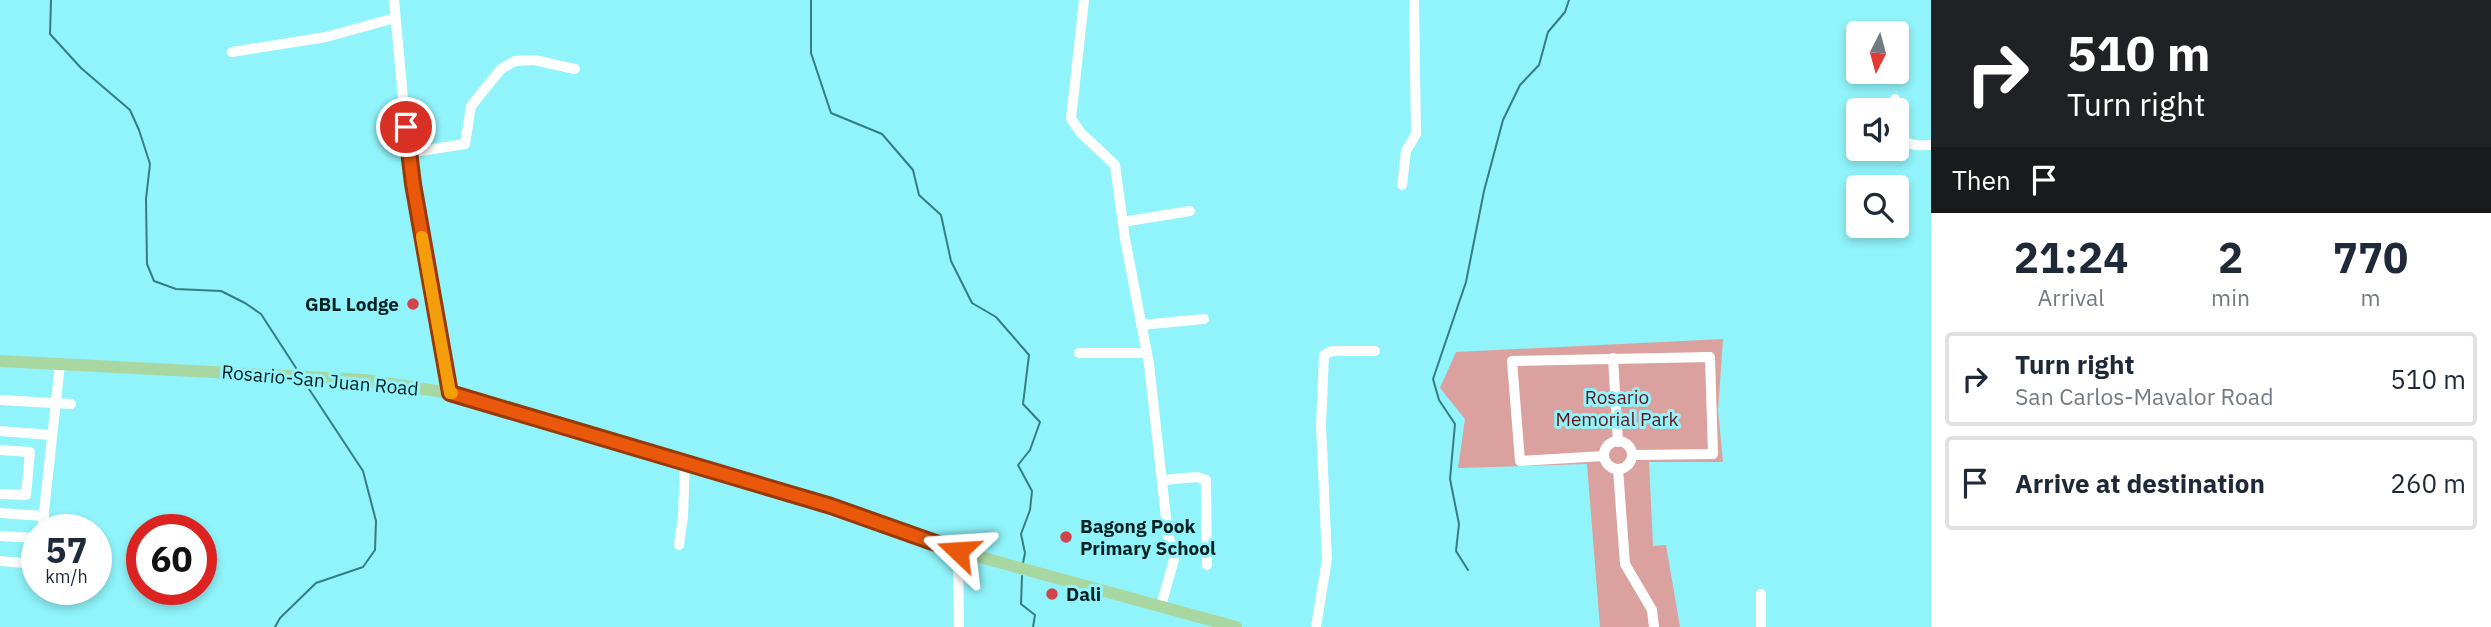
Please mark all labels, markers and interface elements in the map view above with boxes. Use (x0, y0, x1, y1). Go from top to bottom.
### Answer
north arrow (1846, 21, 1909, 84)
map controls (1846, 21, 1909, 238)
text: 510 m (2067, 21, 2211, 84)
icon: right (1952, 28, 2043, 119)
text: Turn right (2067, 83, 2205, 125)
pin (376, 97, 436, 157)
button: sound (1846, 98, 1909, 161)
icon: arrive (387, 108, 425, 146)
icon: arrive (2025, 161, 2063, 199)
text: Then (1952, 163, 2011, 197)
button: search (1846, 175, 1909, 238)
text: 21:24 (2014, 230, 2128, 285)
text: 2 (2218, 230, 2243, 285)
text: 770 (2333, 230, 2408, 285)
text: Arrival (2038, 282, 2105, 312)
text: min (2211, 282, 2250, 312)
text: m (2360, 282, 2381, 312)
place label: GBL Lodge (305, 292, 399, 316)
marker: GBL Lodge (405, 296, 421, 312)
text: Turn right (2015, 347, 2134, 381)
street label: Rosario-San Juan Road (220, 359, 420, 401)
icon: right (1956, 360, 1994, 398)
text: 510 m (2390, 362, 2466, 396)
text: San Carlos-Mavalor Road (2015, 381, 2273, 411)
park label: Rosario Memorial Park (1555, 385, 1679, 431)
icon: arrive (1956, 464, 1994, 502)
text: Arrive at destination (2015, 466, 2265, 500)
text: 260 m (2390, 466, 2466, 500)
speed limit sign: 60 (126, 514, 217, 605)
position arrow (921, 514, 995, 588)
place label: Bagong Pook Primary School (1080, 514, 1216, 560)
text: 57 (45, 527, 88, 573)
marker: Bagong Pook Primary School (1058, 529, 1074, 545)
text: km/h (45, 565, 88, 588)
place label: Dali (1066, 582, 1101, 606)
marker: Dali (1044, 586, 1060, 602)

